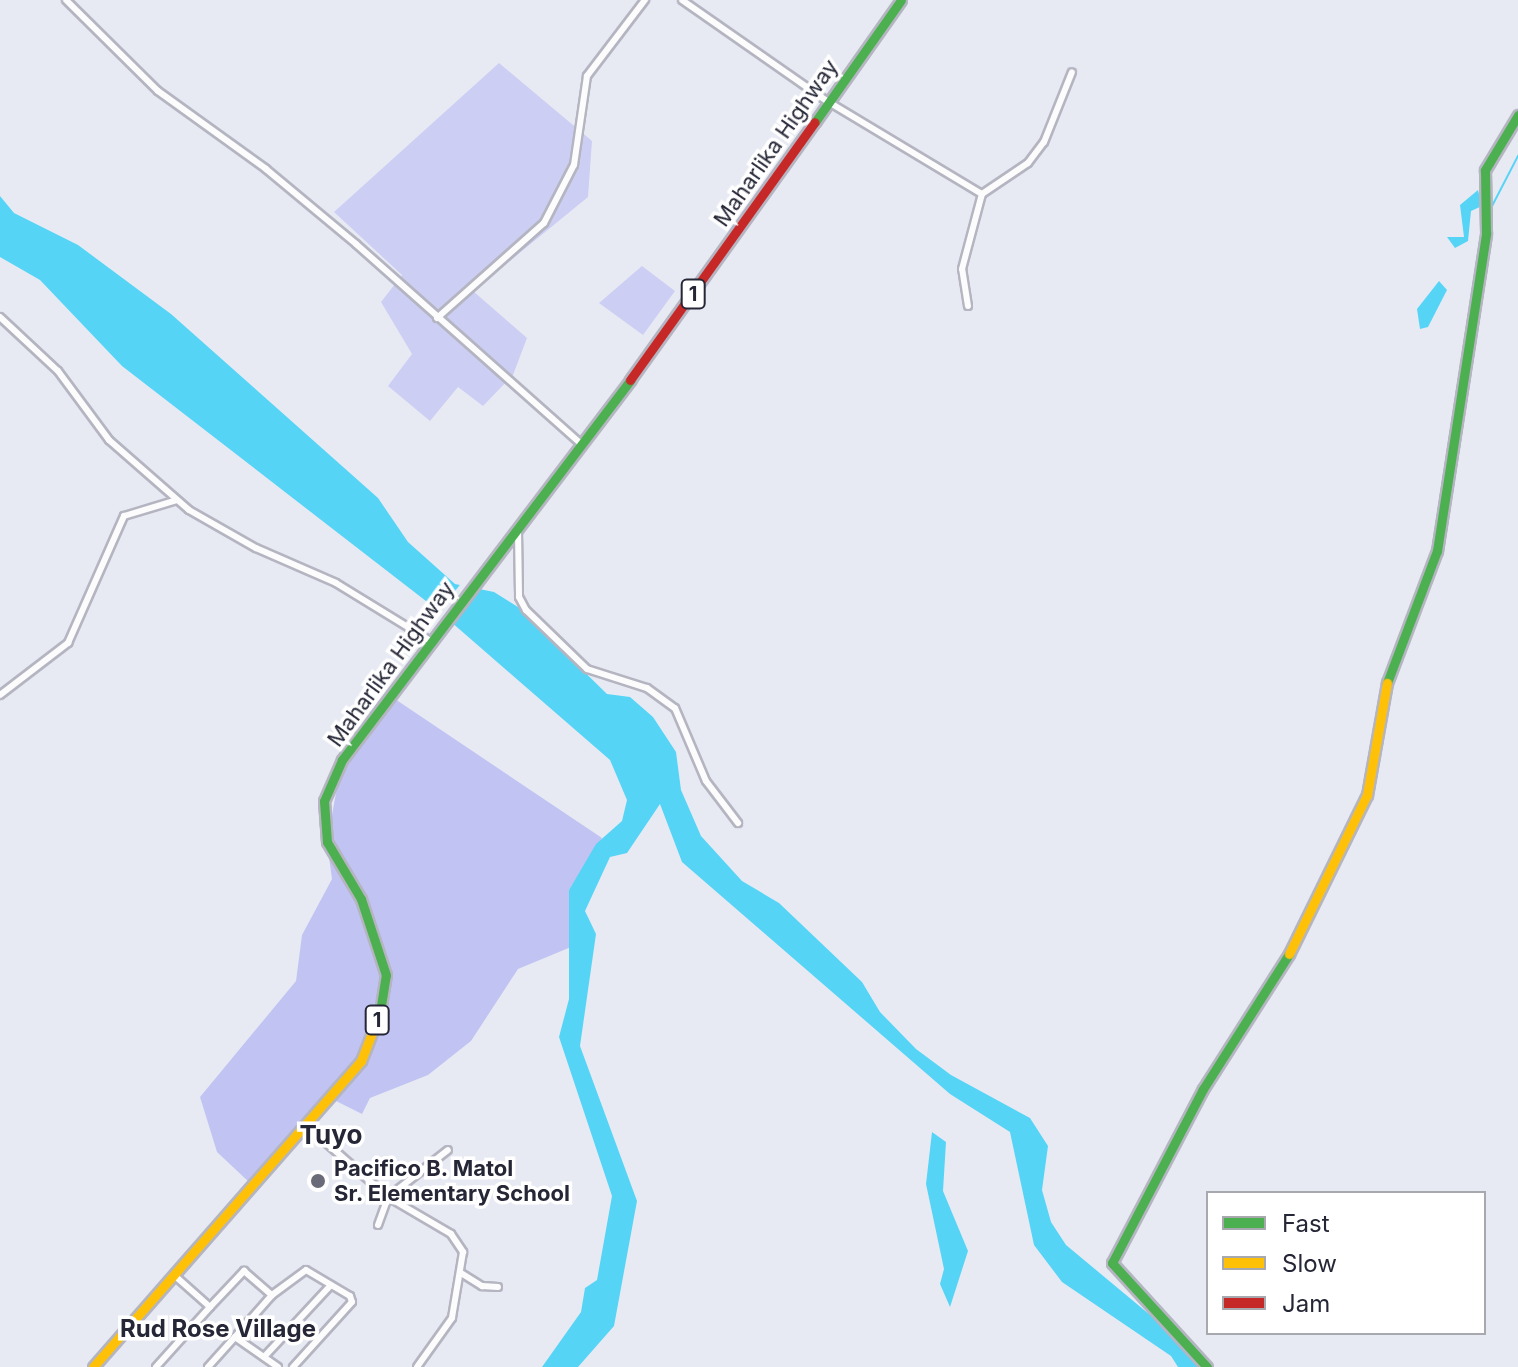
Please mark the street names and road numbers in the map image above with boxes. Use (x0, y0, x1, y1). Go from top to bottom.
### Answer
street label: Maharlika Highway (708, 54, 844, 232)
road number: 1 (679, 278, 707, 310)
street label: Maharlika Highway (322, 576, 460, 752)
road number: 1 (363, 1004, 391, 1036)

